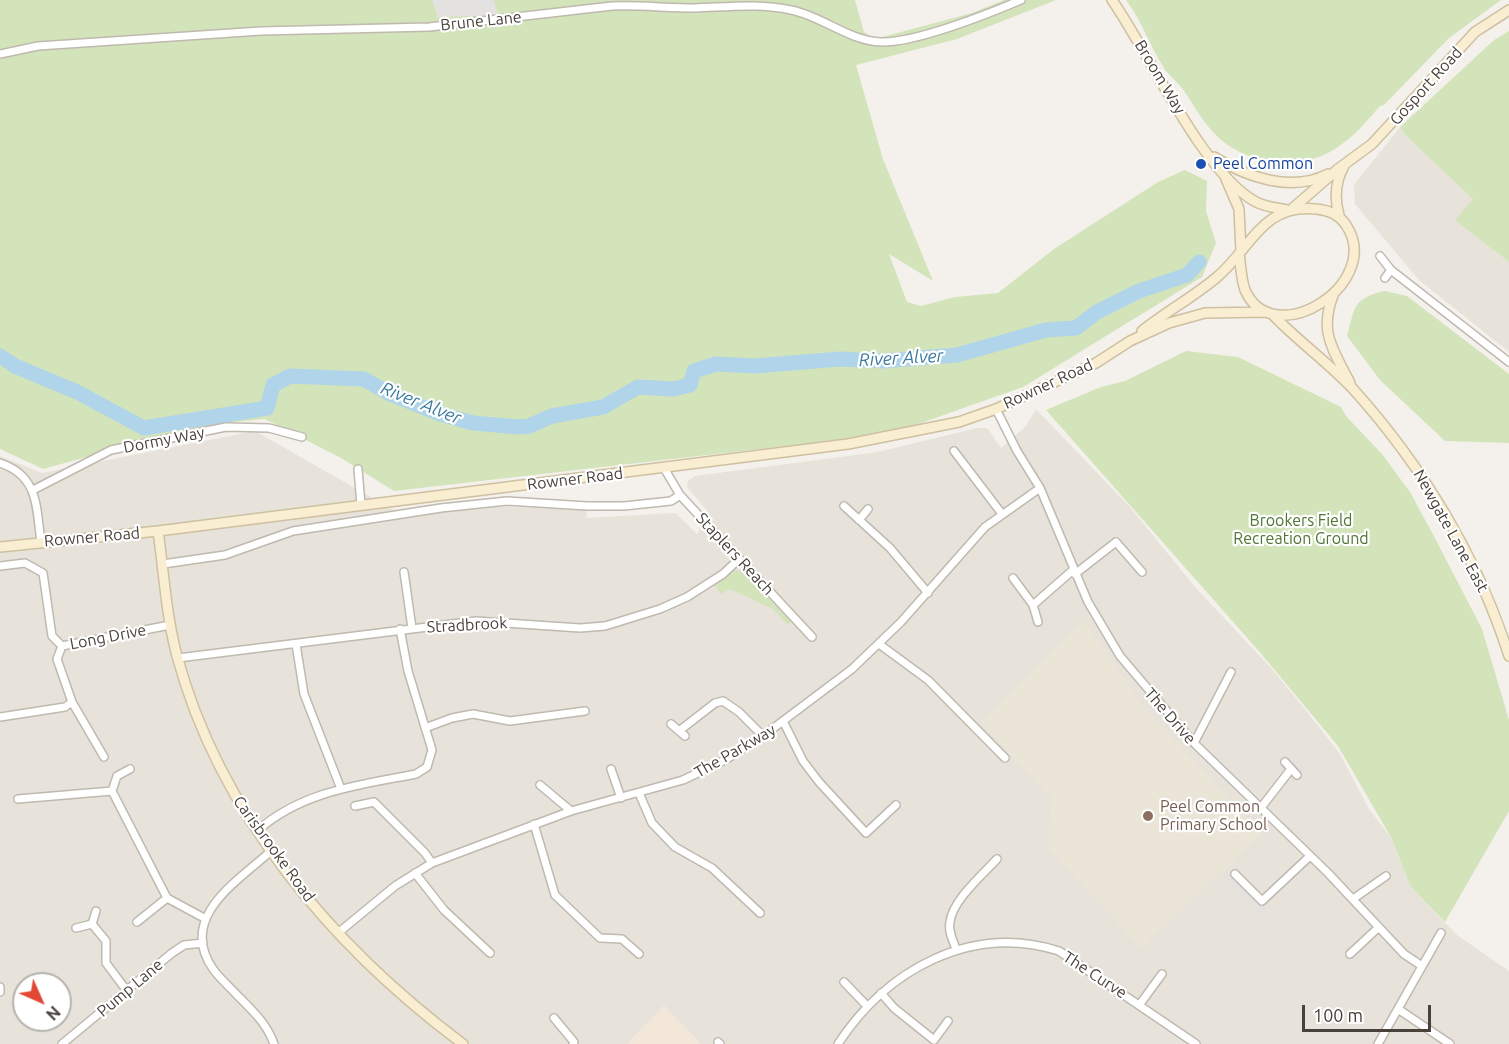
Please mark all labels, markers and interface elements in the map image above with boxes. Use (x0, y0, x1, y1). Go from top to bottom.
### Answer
street label: Brune Lane (440, 7, 522, 35)
street label: Broom Way (1130, 37, 1190, 117)
street label: Gosport Road (1386, 43, 1466, 129)
place label: Peel Common (1213, 154, 1313, 174)
marker: Peel Common (1194, 157, 1208, 171)
water label: River Alver (858, 345, 944, 371)
street label: Rowner Road (1000, 355, 1096, 413)
water label: River Alver (378, 377, 464, 429)
street label: Dormy Way (122, 423, 206, 457)
street label: Rowner Road (526, 464, 624, 494)
street label: Newgate Lane East (1409, 466, 1493, 596)
street label: Staplers Reach (692, 509, 778, 599)
park label: Brookers Field Recreation Ground (1233, 511, 1369, 549)
street label: Rowner Road (43, 523, 141, 551)
street label: Stradbrook (426, 613, 508, 637)
street label: Long Drive (68, 620, 148, 654)
street label: The Drive (1140, 684, 1200, 748)
street label: The Parkway (691, 720, 779, 782)
street label: Carisbrooke Road (229, 792, 319, 906)
place label: Peel Common Primary School (1160, 797, 1267, 835)
marker: Peel Common Primary School (1141, 809, 1155, 823)
street label: The Curve (1059, 947, 1131, 1003)
street label: Pump Lane (93, 955, 167, 1021)
north arrow (12, 972, 72, 1032)
scale bar (1305, 993, 1434, 1031)
text: N (43, 1003, 64, 1024)
text: 100 m (1313, 1005, 1363, 1025)

